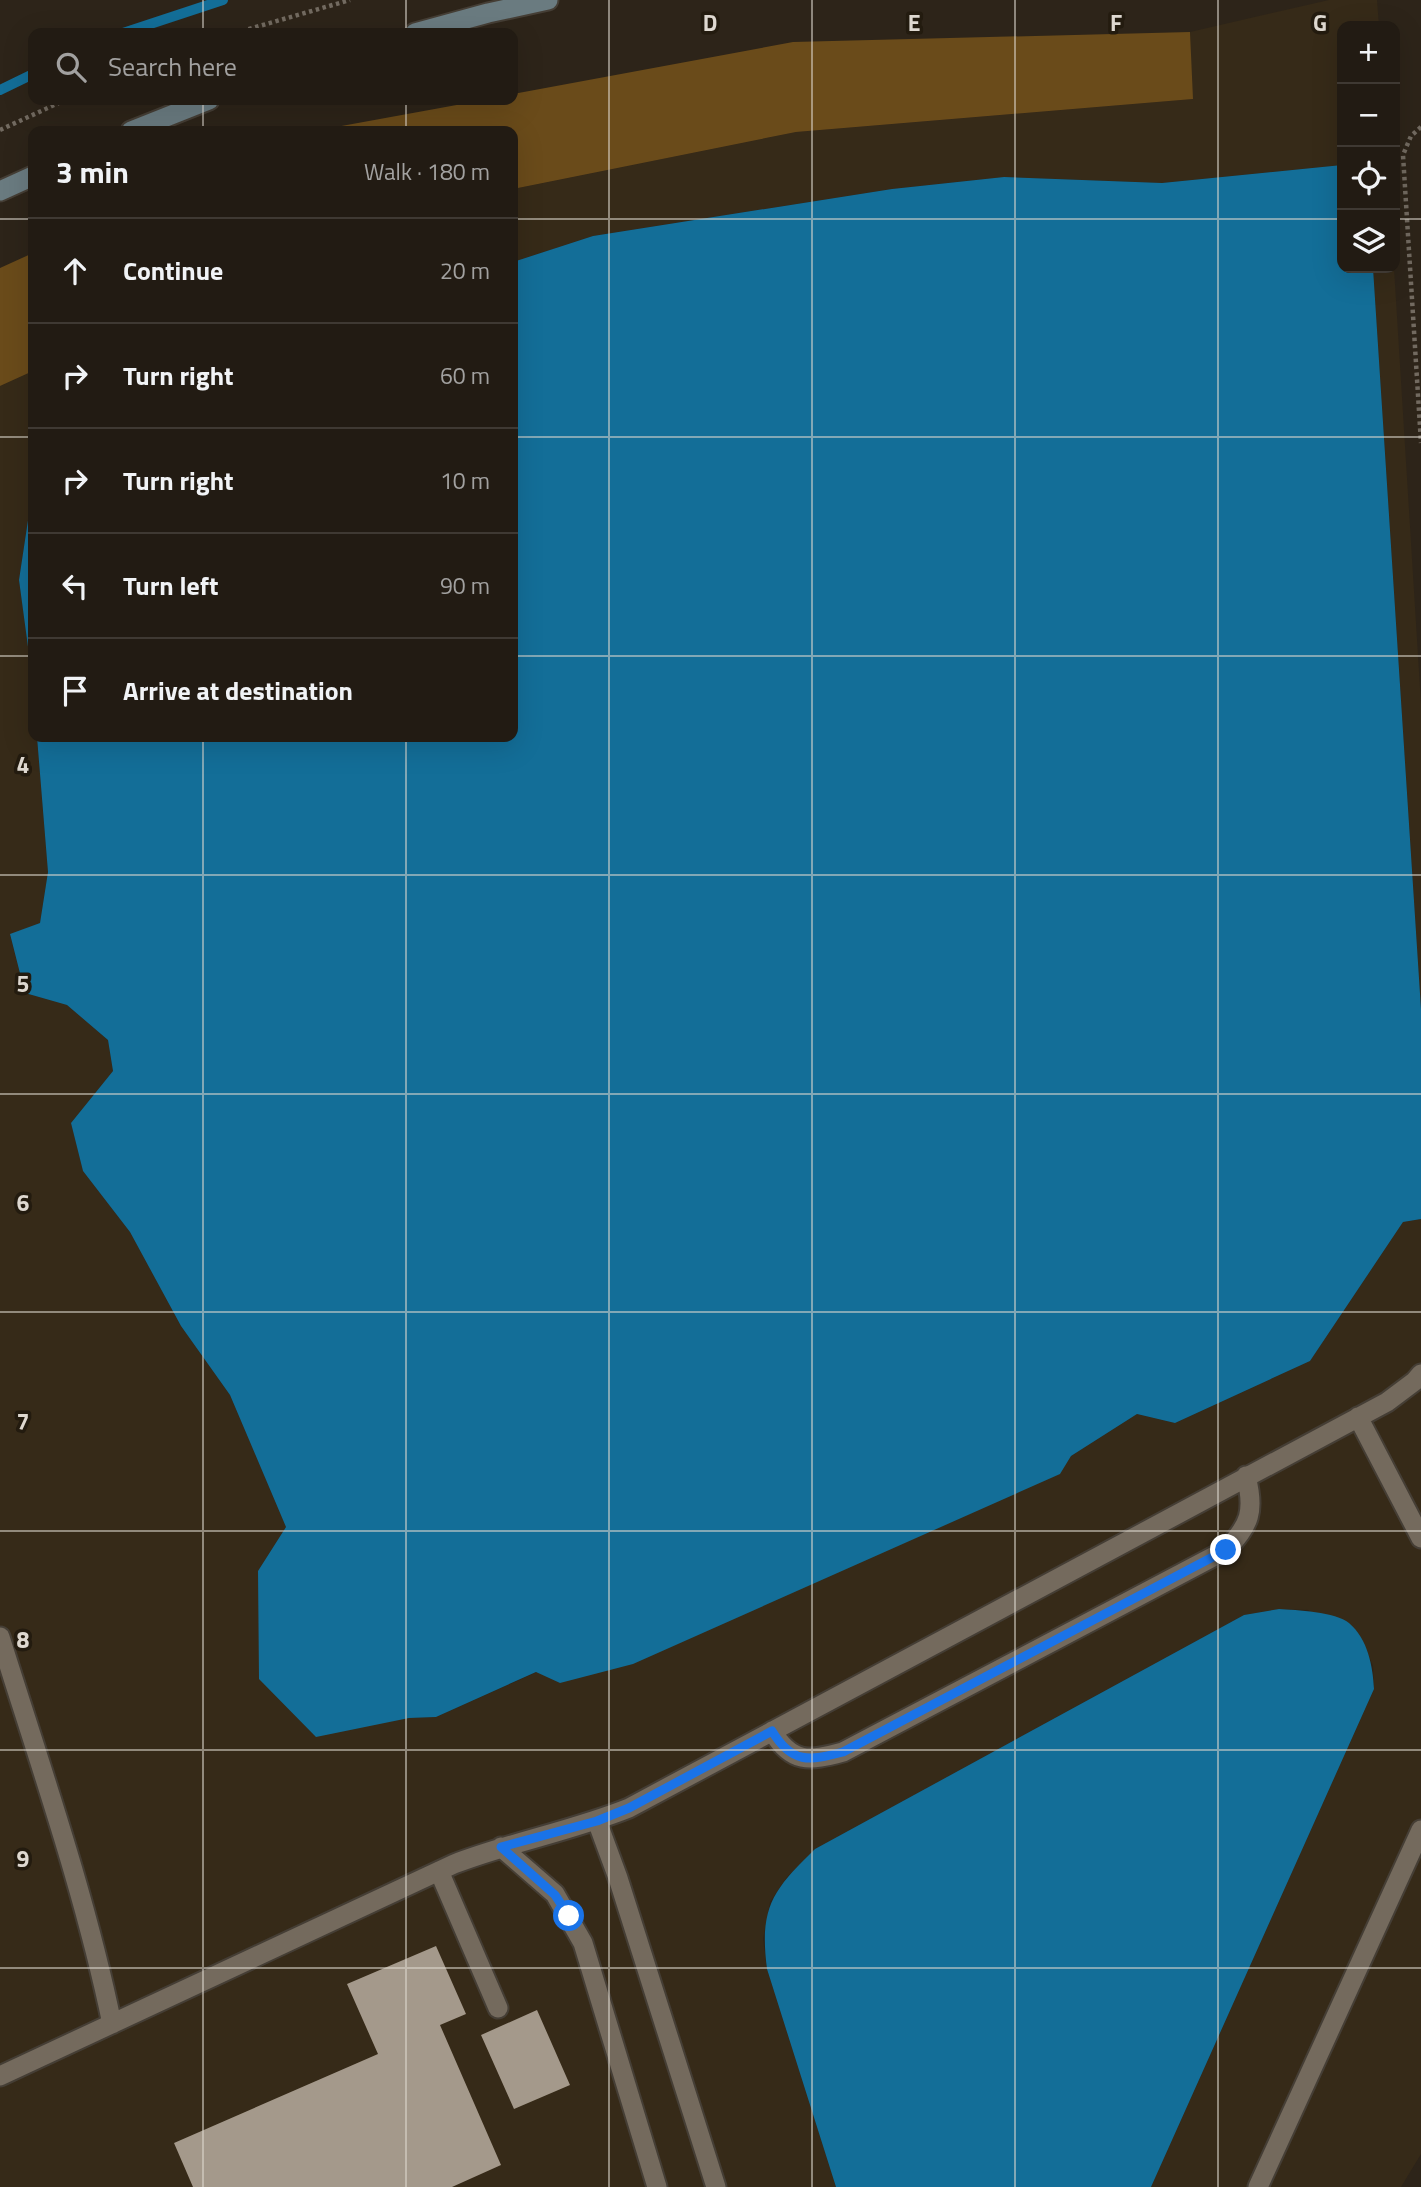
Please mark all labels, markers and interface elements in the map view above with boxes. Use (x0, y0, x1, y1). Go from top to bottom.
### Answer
text: D (703, 5, 717, 40)
text: E (908, 5, 920, 40)
text: F (1110, 5, 1122, 40)
text: G (1313, 5, 1327, 40)
map controls (1337, 21, 1400, 273)
button: + (1337, 21, 1400, 84)
search box (28, 28, 518, 105)
text: Search here (108, 47, 237, 86)
icon: search (52, 48, 90, 86)
button: − (1337, 84, 1400, 147)
button: locate (1337, 147, 1400, 210)
text: 3 min (56, 149, 129, 195)
text: Walk · 180 m (364, 154, 490, 189)
button: layers (1337, 210, 1400, 273)
text: Continue (123, 251, 223, 290)
icon: ahead (56, 252, 94, 290)
text: 20 m (440, 253, 490, 288)
text: Turn right (123, 356, 234, 395)
icon: right (56, 357, 94, 395)
text: 60 m (440, 358, 490, 393)
text: Turn right (123, 461, 234, 500)
icon: right (56, 462, 94, 500)
text: 10 m (440, 463, 490, 498)
text: Turn left (123, 566, 218, 605)
icon: left (56, 567, 94, 605)
text: 90 m (440, 568, 490, 603)
text: Arrive at destination (123, 671, 353, 710)
icon: arrive (56, 672, 94, 710)
text: 4 (17, 747, 29, 782)
text: 5 (17, 966, 29, 1001)
text: 6 (17, 1185, 30, 1220)
text: 7 (17, 1404, 29, 1439)
route end (1210, 1534, 1241, 1565)
text: 8 (17, 1622, 30, 1657)
text: 9 (17, 1841, 30, 1876)
route start (553, 1900, 584, 1931)

